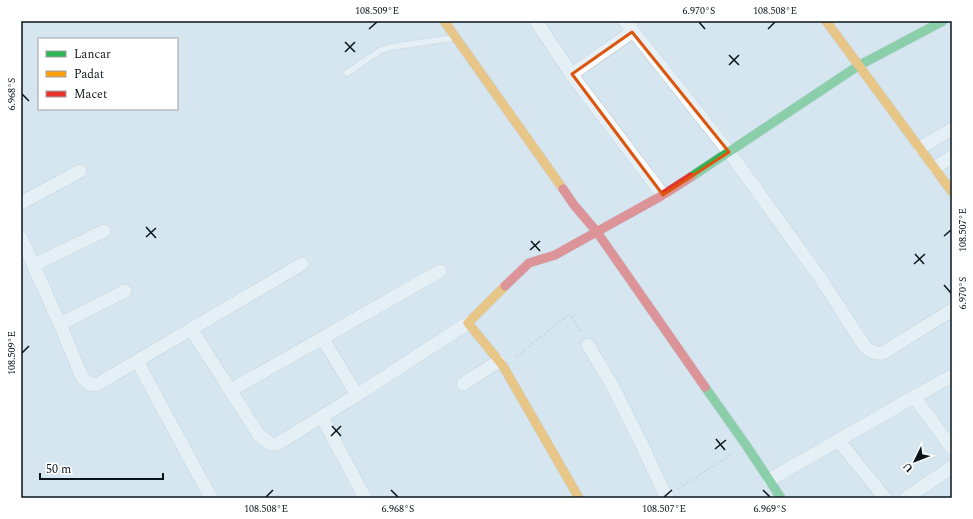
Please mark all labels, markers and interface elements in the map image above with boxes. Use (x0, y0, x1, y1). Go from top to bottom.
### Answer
text: 108.509°E (355, 3, 399, 19)
text: 6.970°S (683, 3, 715, 19)
text: 108.508°E (753, 3, 797, 19)
legend (38, 38, 178, 110)
text: Lancar (74, 45, 111, 64)
text: Padat (74, 65, 104, 84)
text: 6.968°S (4, 78, 20, 110)
text: Macet (74, 85, 107, 104)
text: 108.507°E (955, 208, 971, 252)
text: 6.970°S (955, 277, 971, 309)
text: 108.509°E (4, 331, 20, 375)
north arrow (895, 441, 935, 481)
scale bar (40, 455, 163, 481)
text: U (899, 458, 917, 477)
text: 50 m (46, 460, 71, 479)
text: 108.508°E (244, 501, 288, 517)
text: 6.968°S (382, 501, 414, 517)
text: 108.507°E (642, 501, 686, 517)
text: 6.969°S (754, 501, 786, 517)

